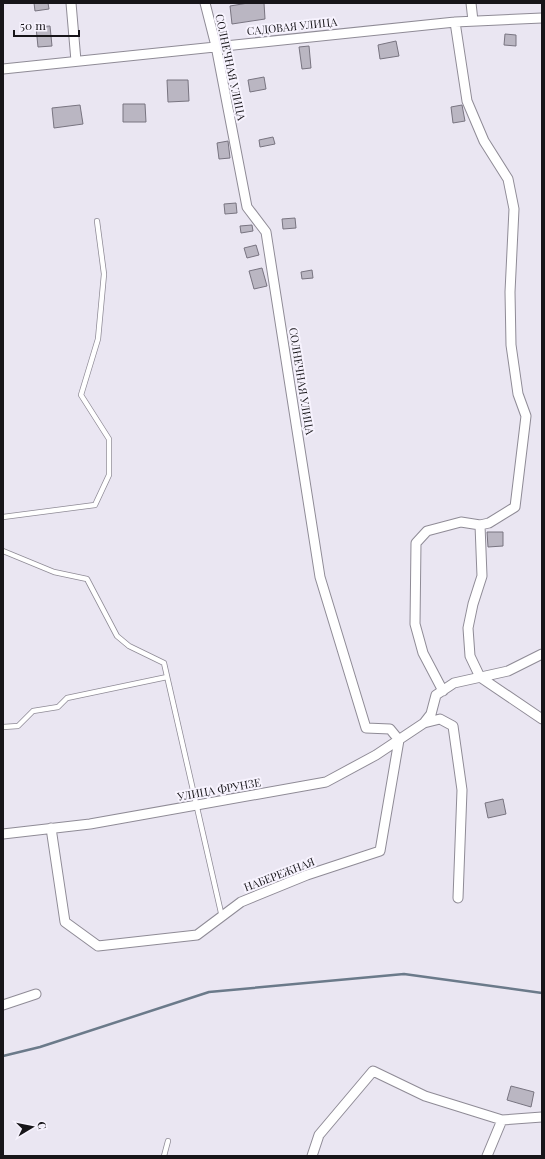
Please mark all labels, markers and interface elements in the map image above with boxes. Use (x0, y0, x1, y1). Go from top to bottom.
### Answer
scale bar (14, 12, 79, 38)
street label: СОЛНЕЧНАЯ УЛИЦА (212, 12, 250, 122)
street label: САДОВАЯ УЛИЦА (246, 14, 338, 38)
text: 50 m (20, 17, 46, 33)
street label: СОЛНЕЧНАЯ УЛИЦА (286, 326, 318, 436)
street label: УЛИЦА ФРУНЗЕ (175, 774, 262, 804)
street label: НАБЕРЕЖНАЯ (241, 854, 317, 894)
north arrow (12, 1107, 52, 1147)
text: С (34, 1120, 50, 1131)

